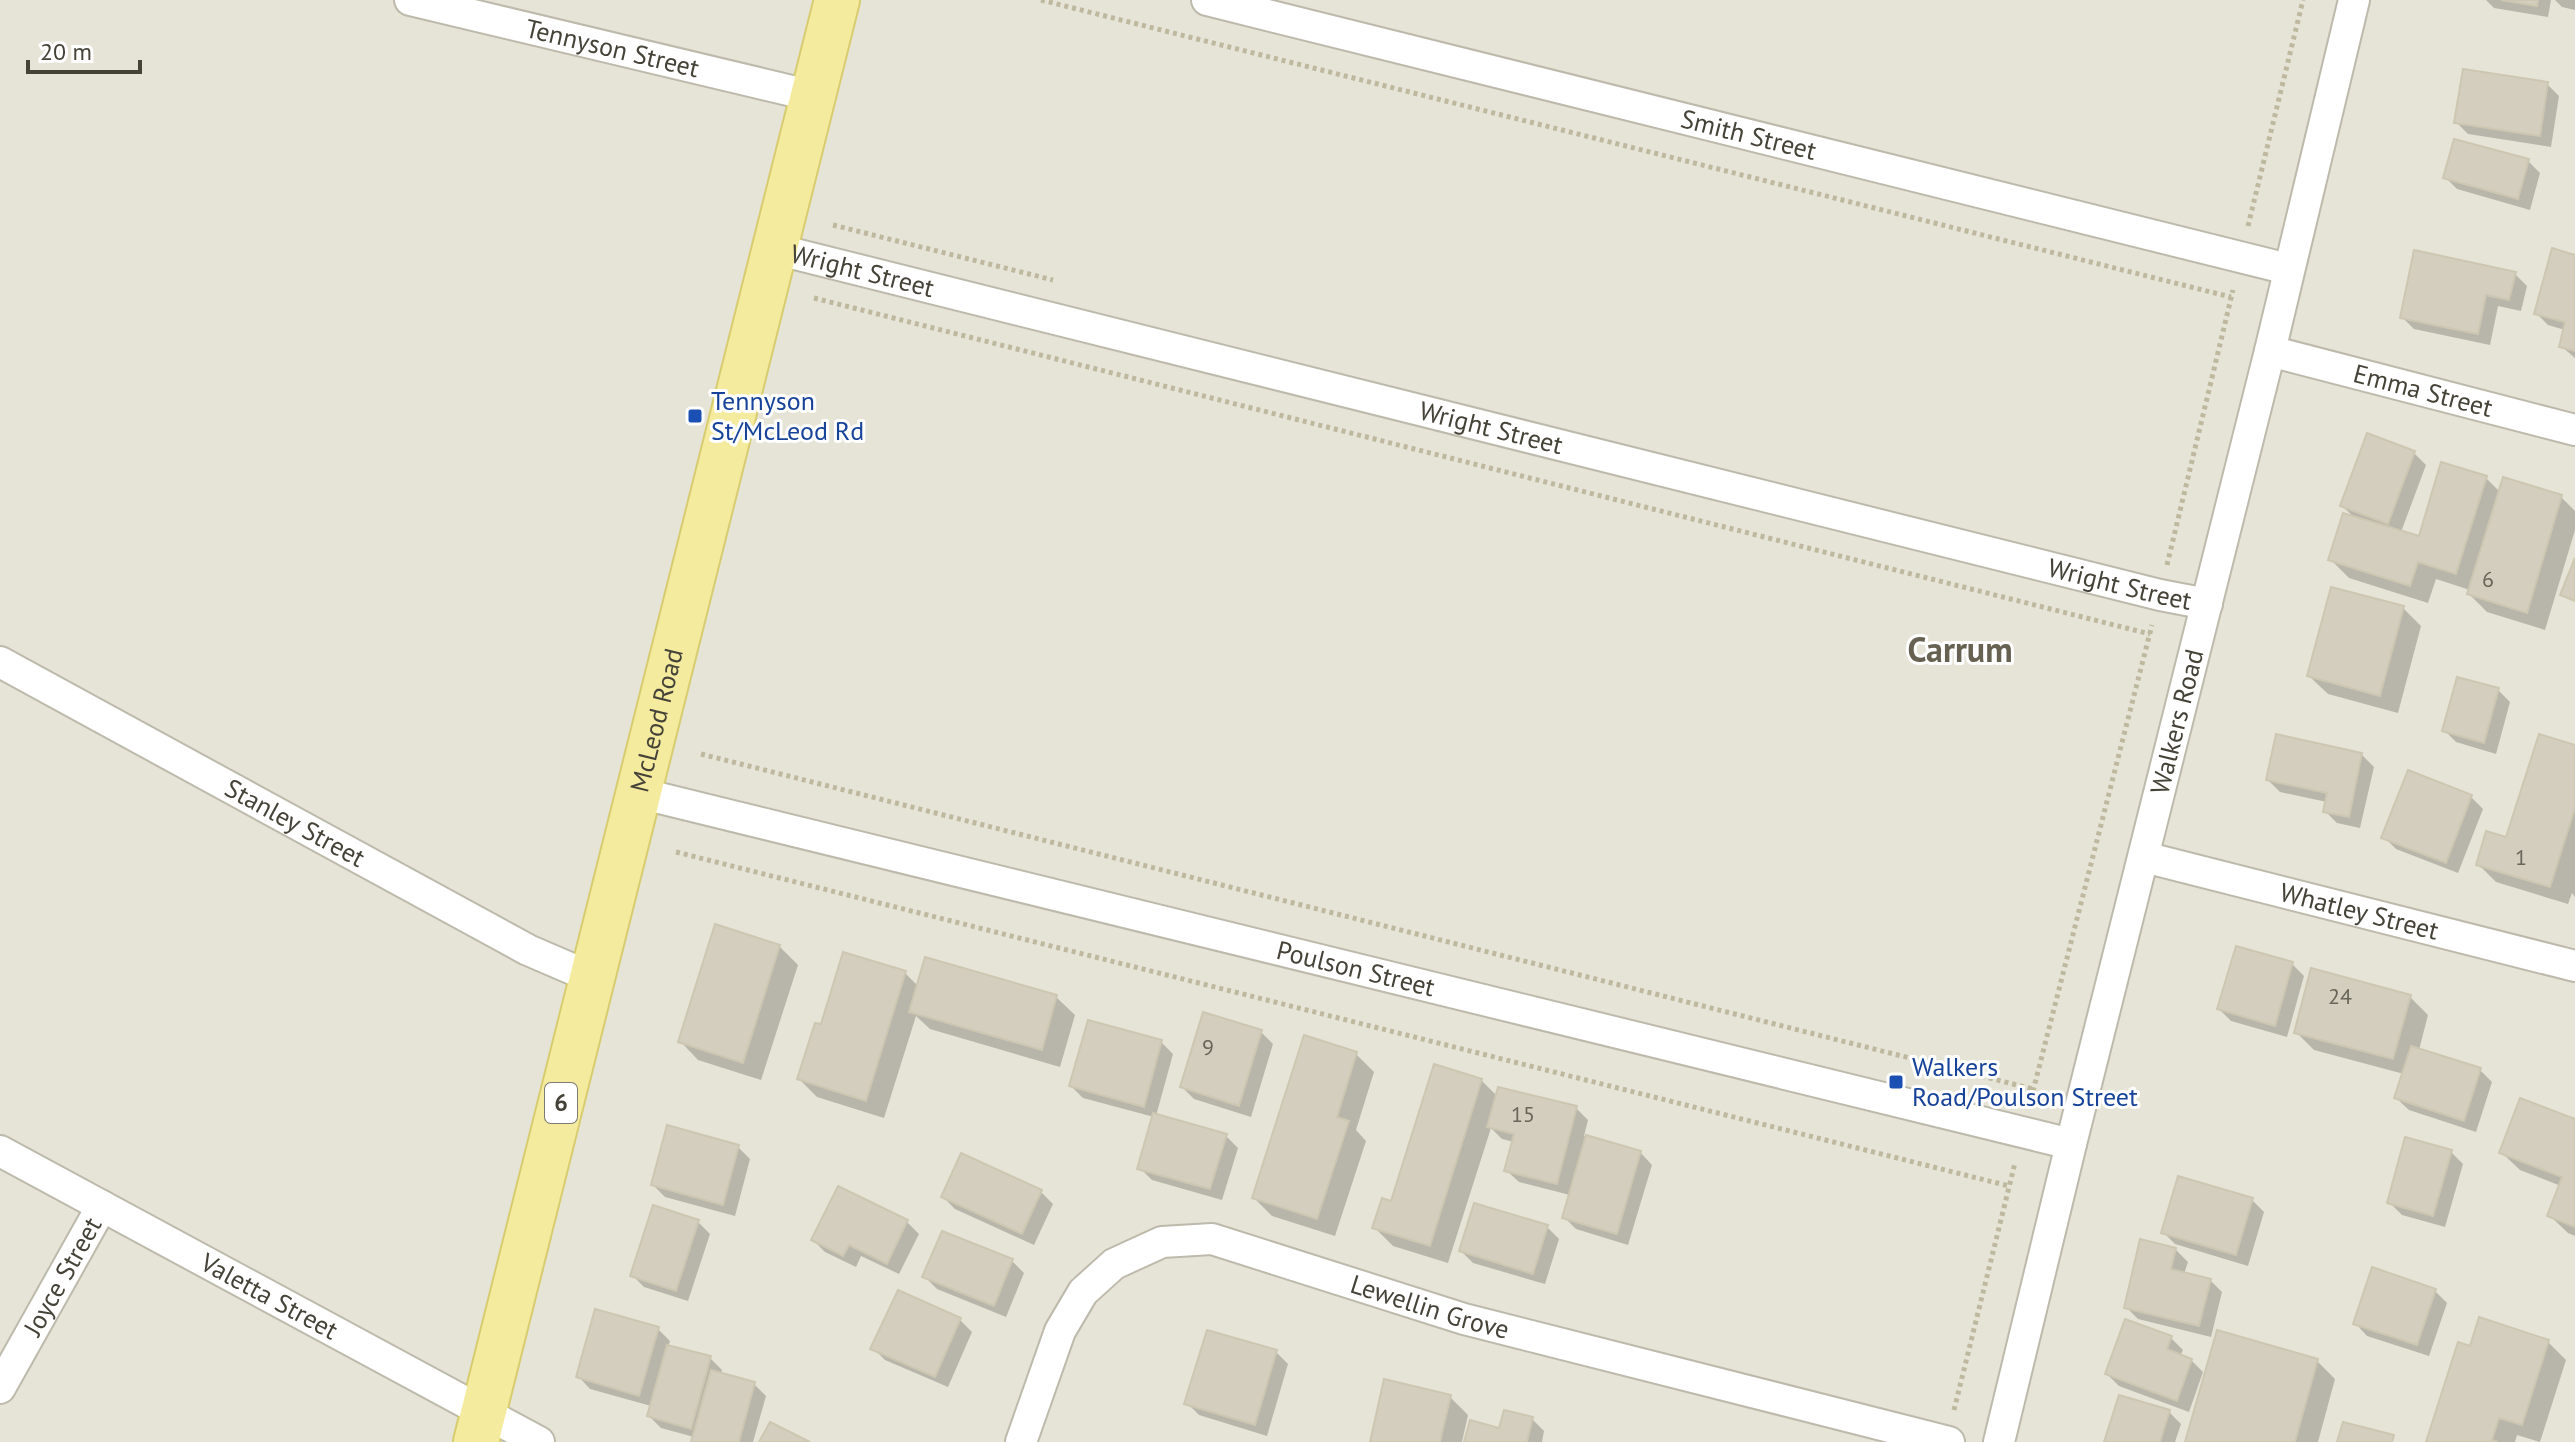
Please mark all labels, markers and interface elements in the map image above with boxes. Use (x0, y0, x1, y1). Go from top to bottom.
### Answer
street label: Tennyson Street (522, 11, 703, 84)
scale bar (28, 24, 140, 74)
text: 20 m (40, 36, 92, 67)
street label: Smith Street (1677, 102, 1820, 167)
street label: Wright Street (787, 237, 938, 304)
street label: Emma Street (2350, 356, 2496, 424)
place label: Tennyson St/McLeod Rd (711, 384, 864, 447)
street label: Wright Street (1416, 394, 1566, 461)
marker: Tennyson St/McLeod Rd (686, 407, 704, 425)
street label: Wright Street (2045, 551, 2195, 617)
house number: 6 (2482, 565, 2494, 593)
district label: Carrum (1907, 627, 2013, 671)
street label: McLeod Road (622, 645, 690, 796)
street label: Walkers Road (2142, 646, 2211, 797)
street label: Stanley Street (219, 771, 371, 874)
house number: 1 (2515, 843, 2527, 871)
street label: Whatley Street (2277, 875, 2442, 947)
street label: Poulson Street (1273, 933, 1439, 1004)
house number: 24 (2328, 982, 2352, 1010)
house number: 9 (1202, 1033, 1214, 1061)
place label: Walkers Road/Poulson Street (1912, 1050, 2138, 1113)
marker: Walkers Road/Poulson Street (1887, 1073, 1905, 1091)
road number: 6 (545, 1083, 577, 1123)
house number: 15 (1511, 1100, 1535, 1128)
street label: Joyce Street (15, 1211, 109, 1342)
street label: Valetta Street (194, 1245, 344, 1346)
street label: Lewellin Grove (1347, 1267, 1513, 1346)

